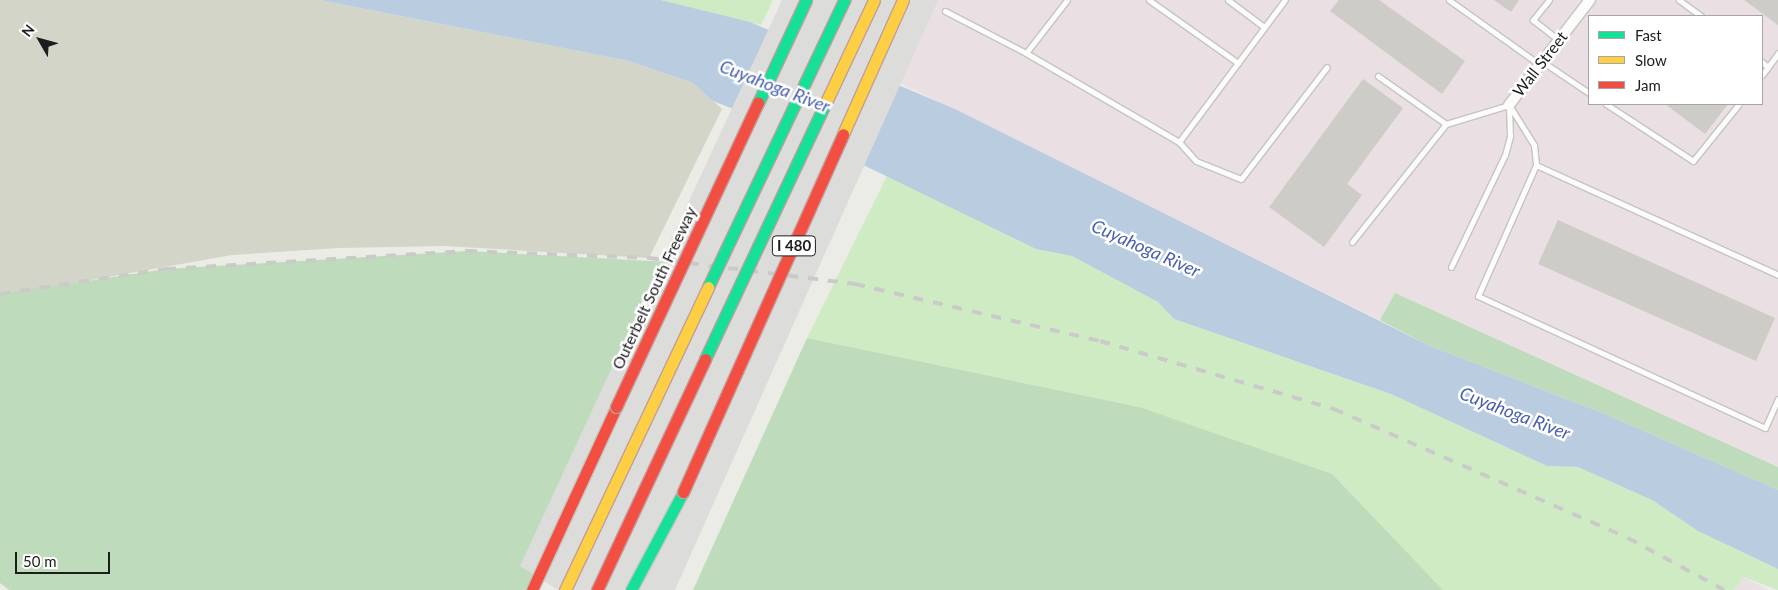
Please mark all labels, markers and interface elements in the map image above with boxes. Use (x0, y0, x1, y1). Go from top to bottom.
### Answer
north arrow (15, 15, 65, 65)
legend (1588, 15, 1763, 105)
text: N (18, 21, 38, 40)
text: Fast (1635, 26, 1662, 44)
street label: Wall Street (1509, 28, 1571, 100)
text: Slow (1635, 51, 1667, 69)
water label: Cuyahoga River (717, 55, 833, 117)
text: Jam (1635, 76, 1661, 94)
street label: Outerbelt South Freeway (608, 204, 700, 372)
water label: Cuyahoga River (1088, 214, 1204, 282)
road number: I 480 (772, 234, 816, 258)
water label: Cuyahoga River (1457, 382, 1573, 444)
scale bar (18, 542, 112, 574)
text: 50 m (23, 552, 57, 570)

